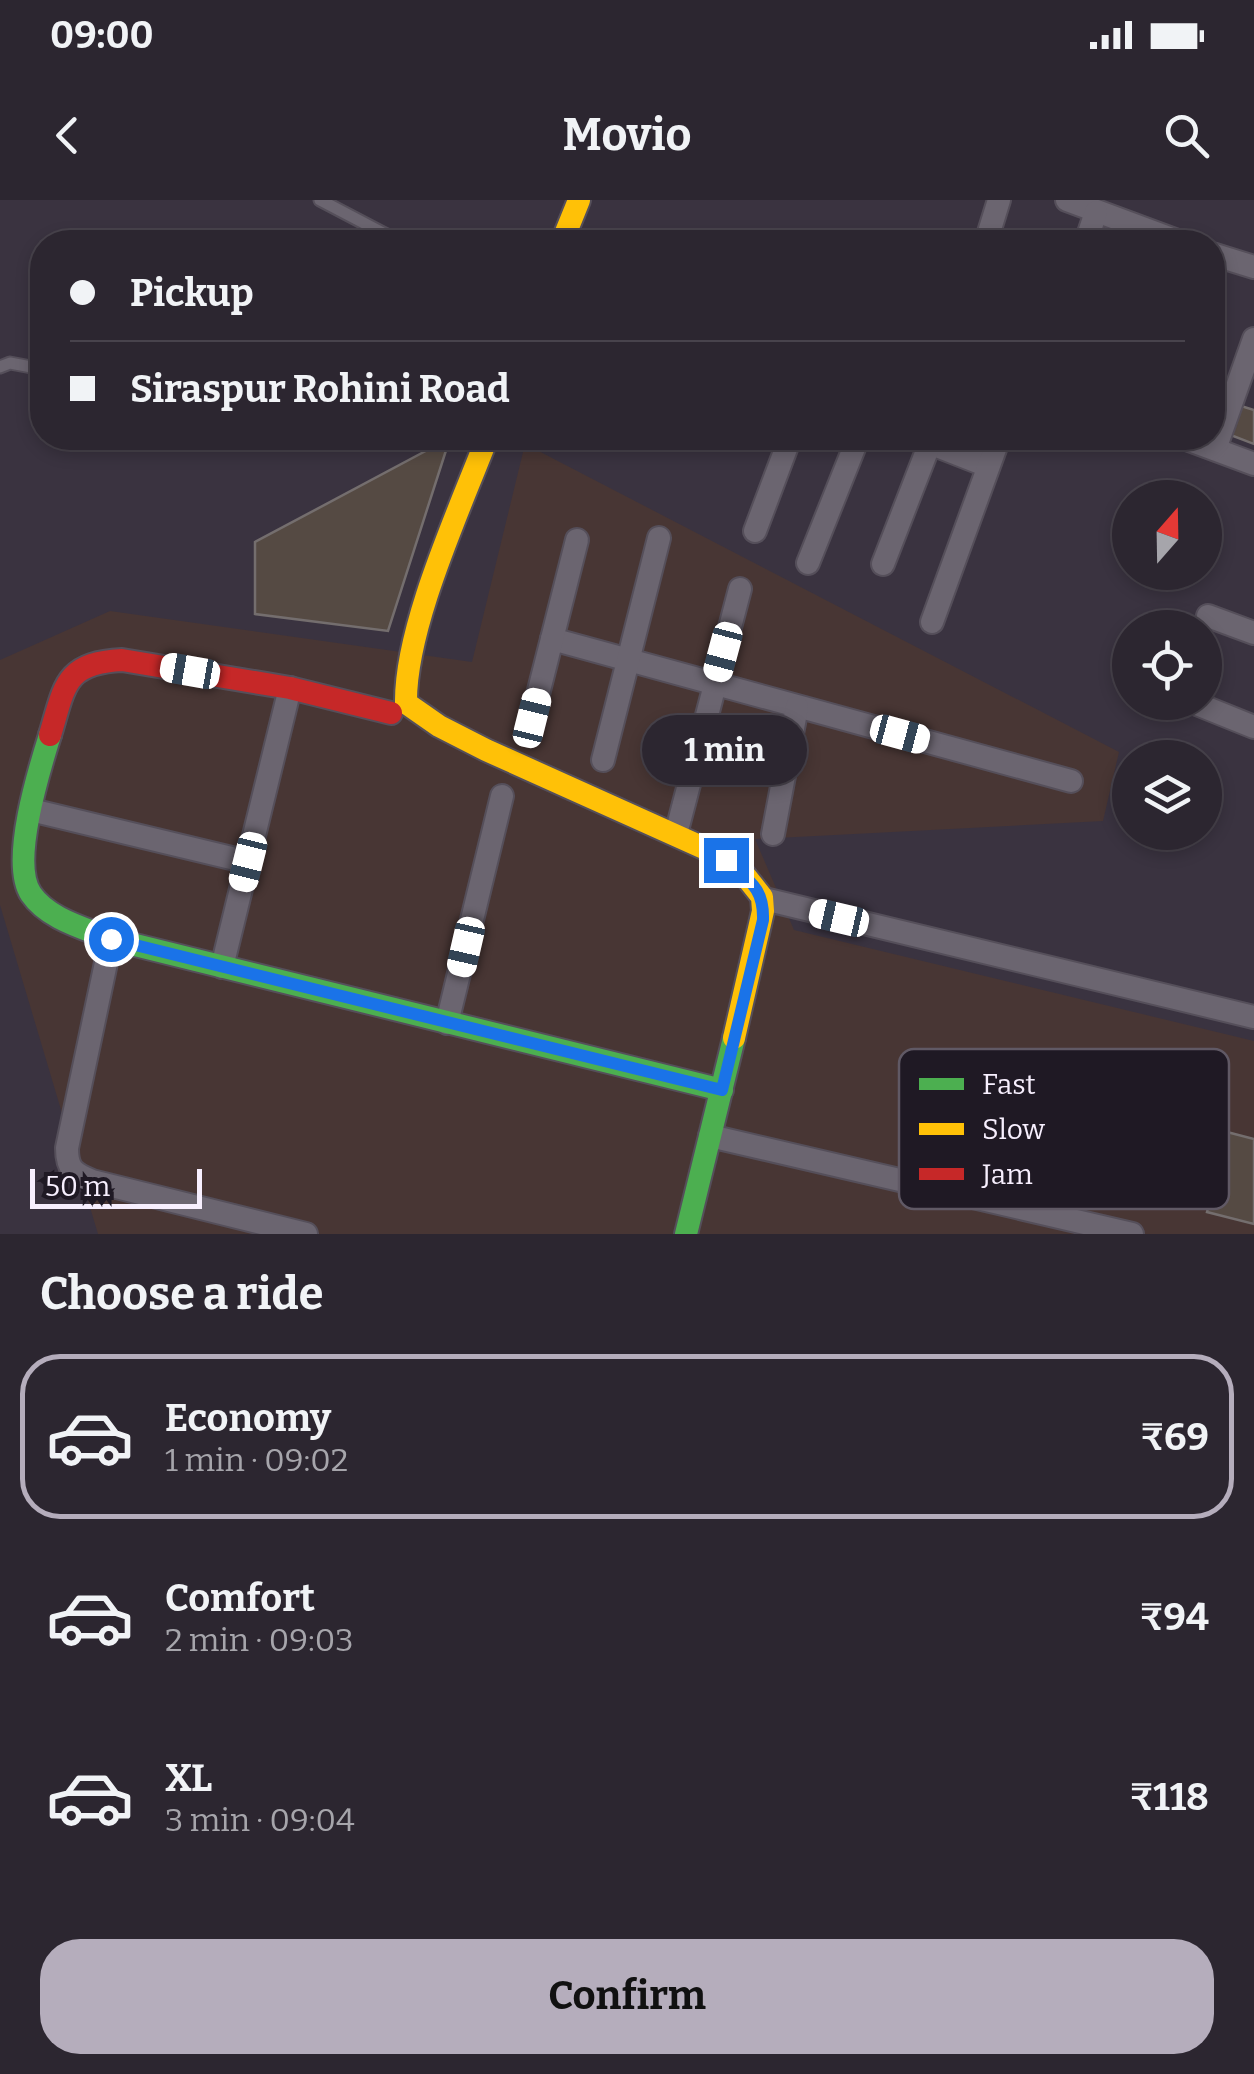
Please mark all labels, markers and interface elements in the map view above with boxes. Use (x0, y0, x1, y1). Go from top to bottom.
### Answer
text: 09:00 (50, 12, 154, 58)
icon: back (40, 108, 95, 163)
text: Movio (563, 108, 691, 162)
icon: search (1159, 108, 1214, 163)
text: Pickup (130, 270, 254, 316)
text: Siraspur Rohini Road (130, 366, 510, 412)
north arrow (1112, 480, 1222, 590)
map controls (1112, 480, 1222, 850)
button: locate (1112, 610, 1222, 720)
car (701, 619, 745, 685)
car (158, 651, 222, 691)
car (510, 685, 554, 751)
car (867, 712, 933, 756)
callout: 1 min (644, 715, 808, 785)
text: 1 min (684, 731, 765, 769)
button: layers (1112, 740, 1222, 850)
car (226, 829, 270, 895)
route end (704, 838, 749, 883)
car (806, 897, 872, 939)
car (445, 914, 487, 980)
route start (89, 917, 134, 962)
legend (899, 1049, 1229, 1209)
text: Fast (982, 1068, 1036, 1101)
text: Slow (982, 1113, 1045, 1146)
text: Jam (981, 1158, 1033, 1191)
scale bar (30, 1164, 202, 1208)
text: 50 m (45, 1170, 110, 1203)
text: Choose a ride (40, 1267, 323, 1321)
icon: car (45, 1392, 135, 1482)
text: Economy (165, 1395, 331, 1441)
text: ₹69 (1140, 1414, 1209, 1460)
text: 1 min · 09:02 (165, 1441, 348, 1479)
icon: car (45, 1572, 135, 1662)
text: Comfort (165, 1575, 315, 1621)
text: ₹94 (1140, 1594, 1209, 1640)
text: 2 min · 09:03 (165, 1621, 353, 1659)
icon: car (45, 1752, 135, 1842)
text: XL (165, 1755, 212, 1801)
text: ₹118 (1129, 1774, 1209, 1820)
text: 3 min · 09:04 (165, 1801, 355, 1839)
button: Confirm (40, 1939, 1214, 2054)

